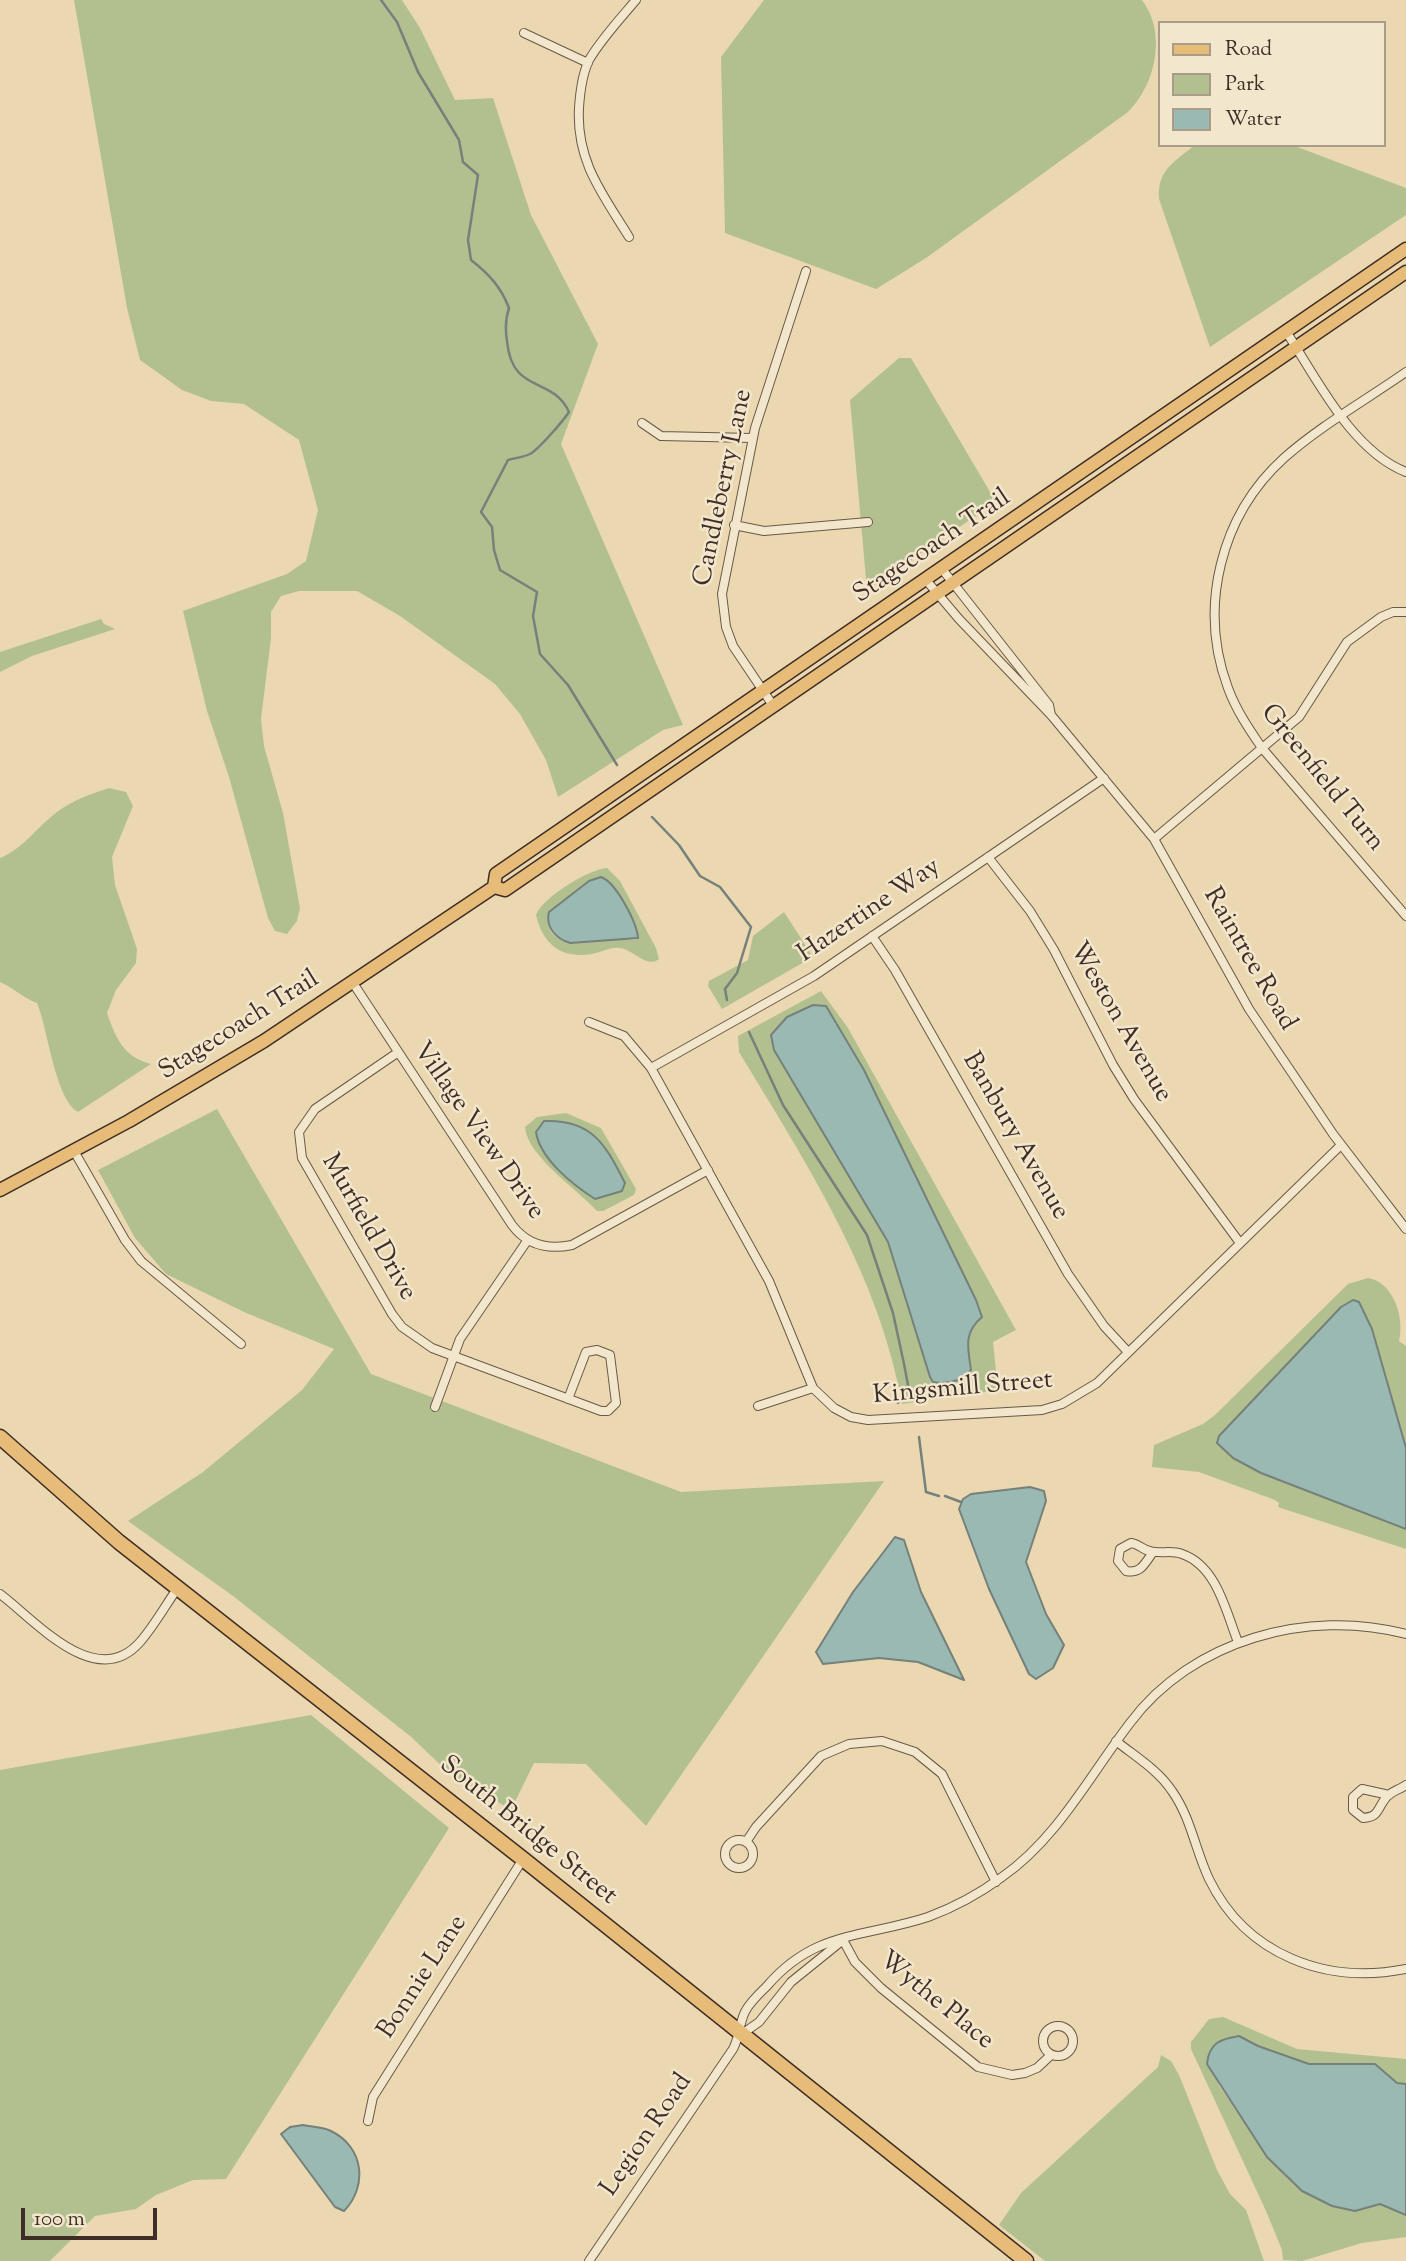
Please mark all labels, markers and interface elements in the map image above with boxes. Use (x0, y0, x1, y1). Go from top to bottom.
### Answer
legend (1158, 21, 1385, 147)
text: Road (1225, 35, 1272, 65)
text: Park (1225, 70, 1265, 100)
text: Water (1225, 105, 1281, 135)
street label: Candleberry Lane (689, 387, 761, 589)
street label: Stagecoach Trail (848, 484, 1018, 612)
street label: Greenfield Turn (1252, 699, 1390, 859)
street label: Hazertine Way (793, 853, 947, 971)
street label: Raintree Road (1194, 883, 1302, 1037)
street label: Weston Avenue (1061, 937, 1177, 1109)
street label: Stagecoach Trail (154, 965, 326, 1089)
street label: Village View Drive (404, 1037, 550, 1227)
street label: Banbury Avenue (954, 1048, 1074, 1226)
street label: Murfield Drive (312, 1149, 422, 1307)
street label: Kingsmill Street (872, 1367, 1054, 1413)
street label: South Bridge Street (432, 1751, 622, 1913)
street label: Bonnie Lane (372, 1910, 476, 2046)
street label: Wythe Place (871, 1946, 999, 2058)
street label: Legion Road (596, 2069, 700, 2203)
scale bar (24, 2194, 161, 2238)
text: 100 m (34, 2205, 85, 2235)

